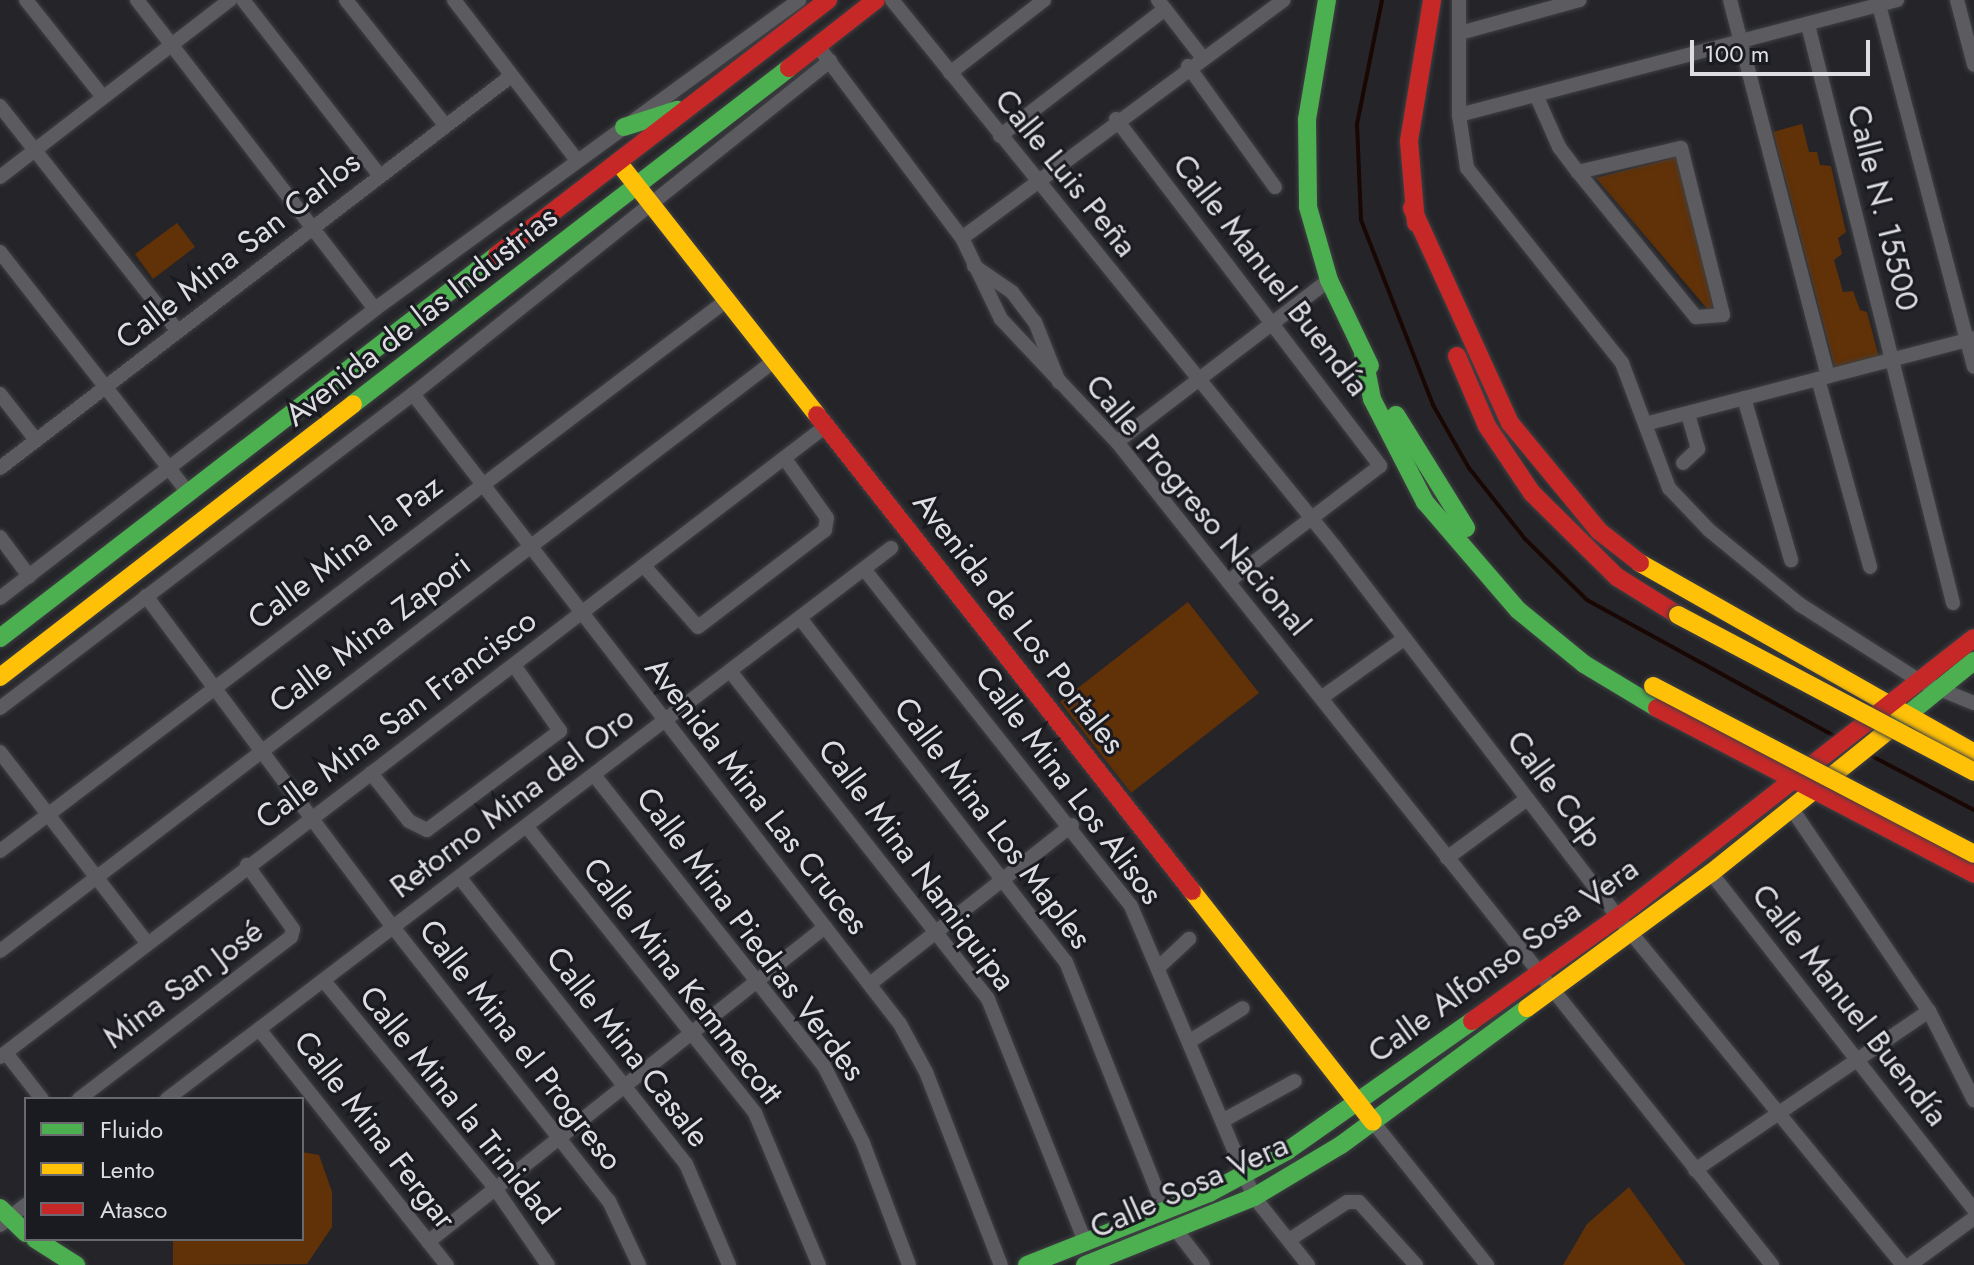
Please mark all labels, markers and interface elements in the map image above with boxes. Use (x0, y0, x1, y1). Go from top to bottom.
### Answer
scale bar (1694, 24, 1874, 74)
text: 100 m (1704, 36, 1770, 71)
street label: Calle Luis Peña (987, 81, 1145, 265)
street label: Calle N. 15500 (1839, 101, 1927, 315)
street label: Calle Mina San Carlos (108, 143, 368, 357)
street label: Calle Manuel Buendía (1165, 146, 1377, 404)
street label: Avenida de las Industrias (277, 198, 565, 434)
street label: Calle Progreso Nacional (1078, 367, 1318, 643)
street label: Calle Mina la Paz (240, 466, 450, 638)
street label: Avenida de Los Portales (905, 485, 1133, 761)
street label: Calle Mina Zapori (262, 545, 478, 721)
street label: Calle Mina San Francisco (248, 601, 544, 837)
street label: Avenida Mina Las Cruces (637, 650, 877, 942)
street label: Calle Mina Los Alisos (967, 658, 1171, 912)
street label: Calle Mina Los Maples (886, 690, 1100, 956)
street label: Retorno Mina del Oro (383, 698, 641, 906)
street label: Calle Cdp (1499, 723, 1611, 855)
street label: Calle Mina Namiquipa (810, 732, 1024, 998)
street label: Calle Mina Piedras Verdes (628, 780, 874, 1088)
street label: Calle Alfonso Sosa Vera (1361, 849, 1645, 1071)
street label: Calle Mina Kemmecott (575, 850, 791, 1112)
street label: Calle Manuel Buendía (1744, 876, 1956, 1134)
street label: Mina San José (96, 912, 270, 1056)
street label: Calle Mina el Progreso (411, 912, 631, 1178)
street label: Calle Mina Casale (538, 939, 718, 1155)
street label: Calle Mina la Trinidad (351, 978, 567, 1232)
street label: Calle Mina Fergar (286, 1023, 464, 1237)
legend (24, 1097, 304, 1241)
text: Fluido (100, 1112, 163, 1147)
street label: Calle Sosa Vera (1084, 1125, 1294, 1247)
text: Lento (100, 1152, 155, 1187)
text: Atasco (100, 1192, 167, 1227)

